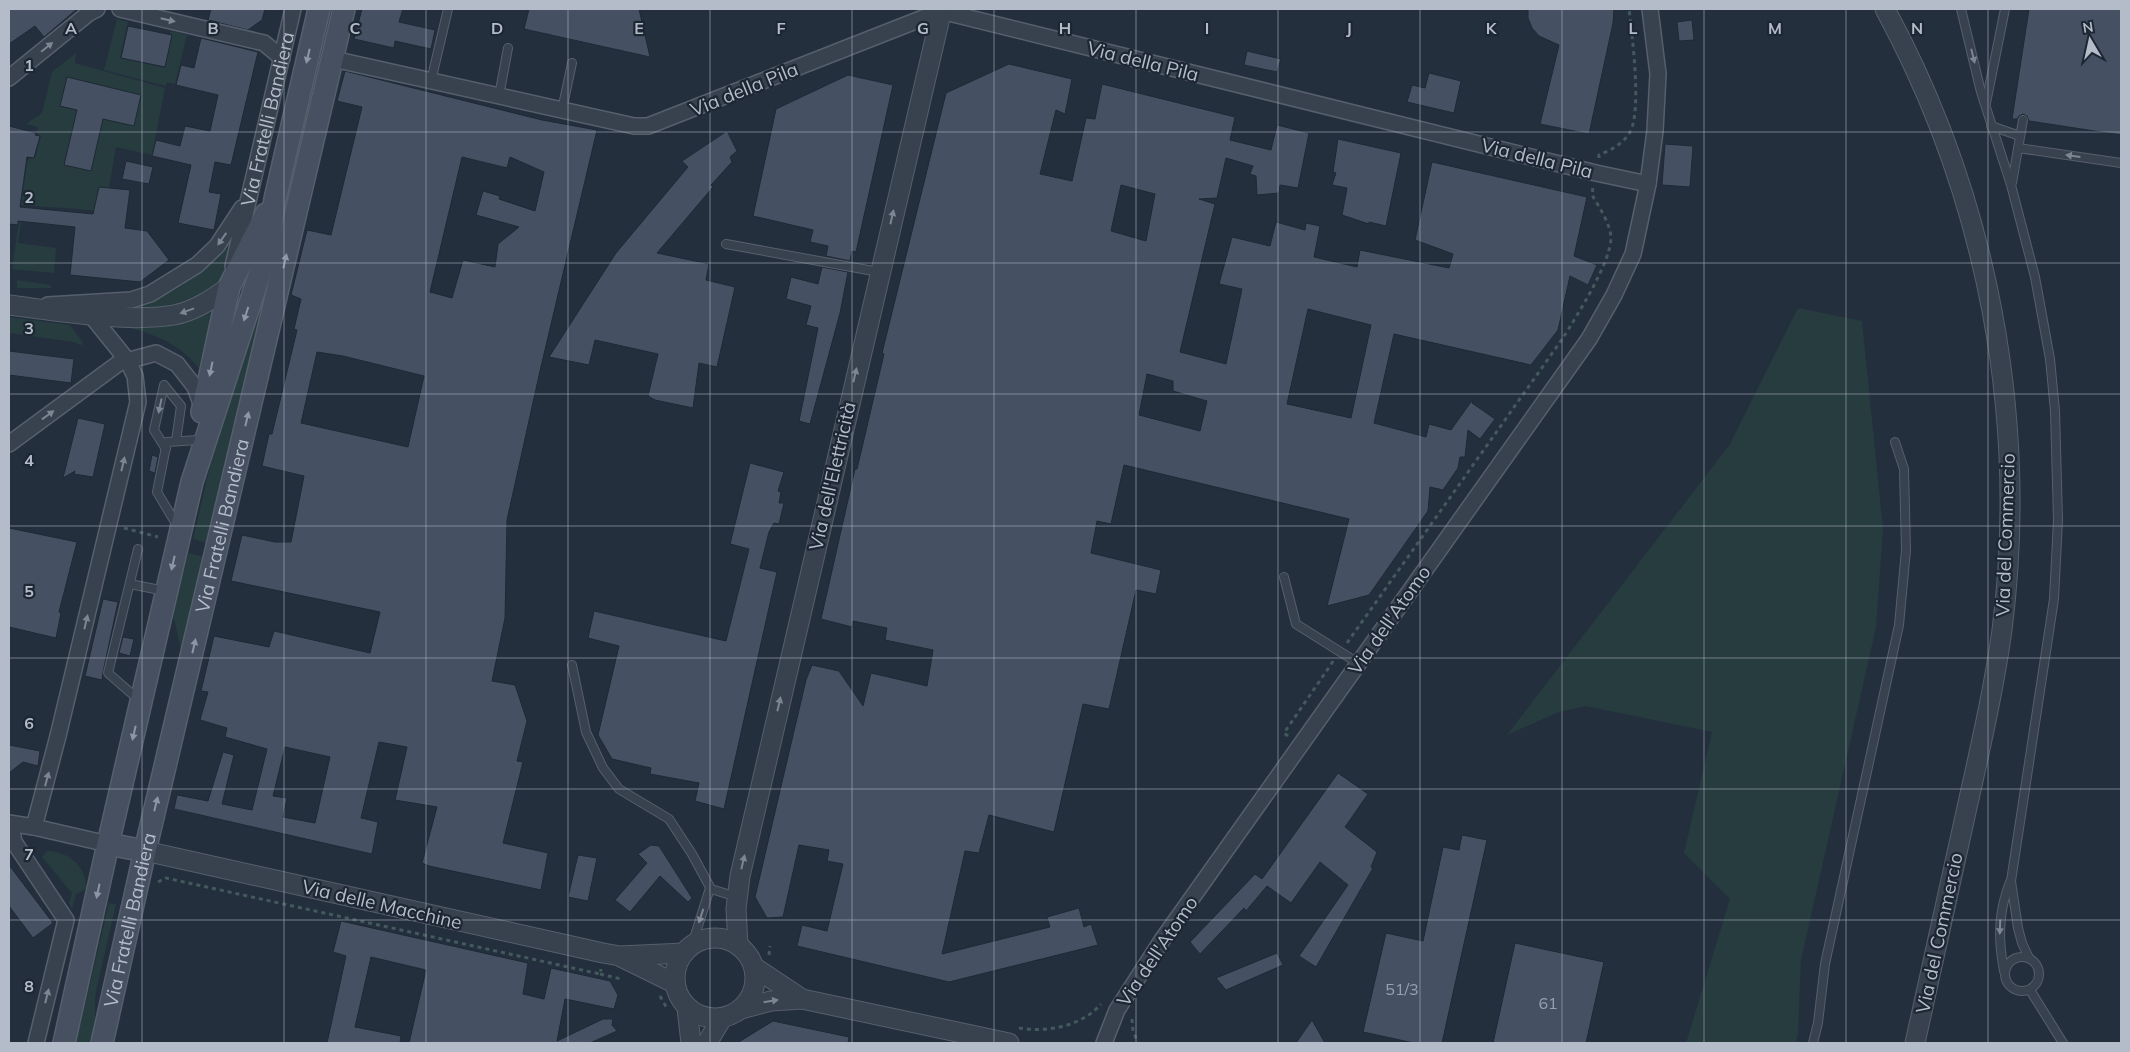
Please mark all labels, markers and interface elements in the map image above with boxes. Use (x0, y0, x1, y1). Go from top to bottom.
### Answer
north arrow (2065, 15, 2115, 65)
one-way arrow (160, 16, 175, 24)
text: N (2081, 17, 2095, 37)
text: A (65, 18, 77, 38)
text: B (207, 18, 219, 38)
text: C (350, 18, 361, 38)
text: D (491, 18, 503, 38)
text: E (634, 18, 644, 38)
text: F (776, 18, 786, 38)
text: G (917, 18, 929, 38)
text: H (1059, 18, 1071, 38)
text: I (1205, 18, 1209, 38)
text: J (1346, 18, 1352, 38)
text: K (1486, 18, 1498, 38)
text: L (1629, 18, 1638, 38)
text: M (1768, 18, 1782, 38)
text: N (1911, 18, 1923, 38)
street label: Via Fratelli Bandiera (235, 29, 299, 209)
street label: Via della Pila (1085, 36, 1201, 86)
one-way arrow (40, 42, 53, 53)
one-way arrow (1969, 48, 1977, 63)
one-way arrow (304, 49, 312, 64)
text: 1 (24, 55, 34, 75)
street label: Via della Pila (687, 57, 801, 121)
street label: Via della Pila (1479, 133, 1595, 183)
one-way arrow (2065, 152, 2081, 160)
text: 2 (24, 187, 34, 207)
one-way arrow (888, 209, 896, 224)
one-way arrow (217, 232, 227, 246)
one-way arrow (281, 254, 289, 269)
one-way arrow (242, 306, 250, 321)
one-way arrow (179, 308, 194, 315)
text: 3 (24, 318, 34, 338)
one-way arrow (207, 361, 215, 377)
one-way arrow (851, 367, 859, 383)
one-way arrow (156, 399, 164, 414)
street label: Via dell'Elettricità (803, 399, 861, 553)
one-way arrow (41, 410, 55, 420)
one-way arrow (243, 412, 251, 427)
street label: Via Fratelli Bandiera (190, 436, 254, 615)
text: 4 (24, 450, 34, 470)
street label: Via del Commercio (1990, 453, 2020, 617)
one-way arrow (120, 456, 128, 471)
one-way arrow (169, 556, 177, 571)
street label: Via dell'Atomo (1343, 561, 1435, 679)
text: 5 (24, 581, 34, 601)
one-way arrow (82, 614, 90, 629)
one-way arrow (190, 638, 198, 653)
one-way arrow (775, 696, 783, 711)
text: 6 (24, 713, 34, 733)
one-way arrow (130, 725, 138, 740)
one-way arrow (43, 772, 51, 787)
one-way arrow (152, 796, 160, 811)
street label: Via Fratelli Bandiera (98, 830, 161, 1010)
text: 7 (24, 844, 34, 864)
street label: Via del Commercio (1910, 850, 1968, 1016)
one-way arrow (739, 855, 747, 870)
street label: Via delle Macchine (300, 874, 464, 934)
one-way arrow (94, 884, 102, 900)
street label: Via dell'Atomo (1111, 891, 1203, 1011)
one-way arrow (696, 909, 704, 924)
one-way arrow (1995, 919, 2003, 935)
text: 8 (24, 976, 34, 996)
house number: 51/3 (1385, 979, 1419, 999)
one-way arrow (44, 988, 52, 1003)
house number: 61 (1538, 993, 1558, 1013)
one-way arrow (764, 997, 780, 1005)

